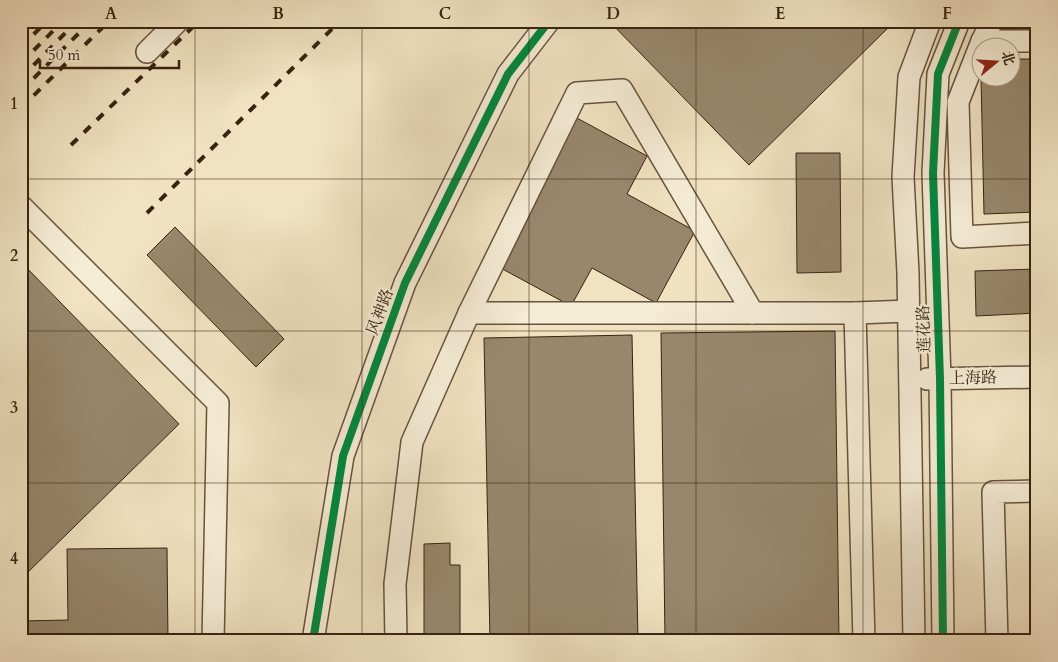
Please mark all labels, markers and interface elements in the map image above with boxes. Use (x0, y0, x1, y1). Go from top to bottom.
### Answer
text: A (105, 3, 117, 25)
text: B (272, 3, 284, 25)
text: C (439, 3, 451, 25)
text: D (606, 3, 620, 25)
text: E (775, 3, 785, 25)
text: F (942, 3, 952, 25)
scale bar (40, 38, 179, 70)
north arrow (970, 38, 1020, 88)
text: 50 m (48, 45, 80, 65)
text: 北 (997, 49, 1019, 68)
text: 1 (10, 93, 18, 115)
text: 2 (10, 245, 18, 267)
street label: 风神路 (361, 286, 399, 338)
street label: 莲花路 (912, 305, 936, 353)
street label: 上海路 (949, 367, 997, 389)
text: 3 (10, 397, 18, 419)
text: 4 (10, 548, 18, 570)

